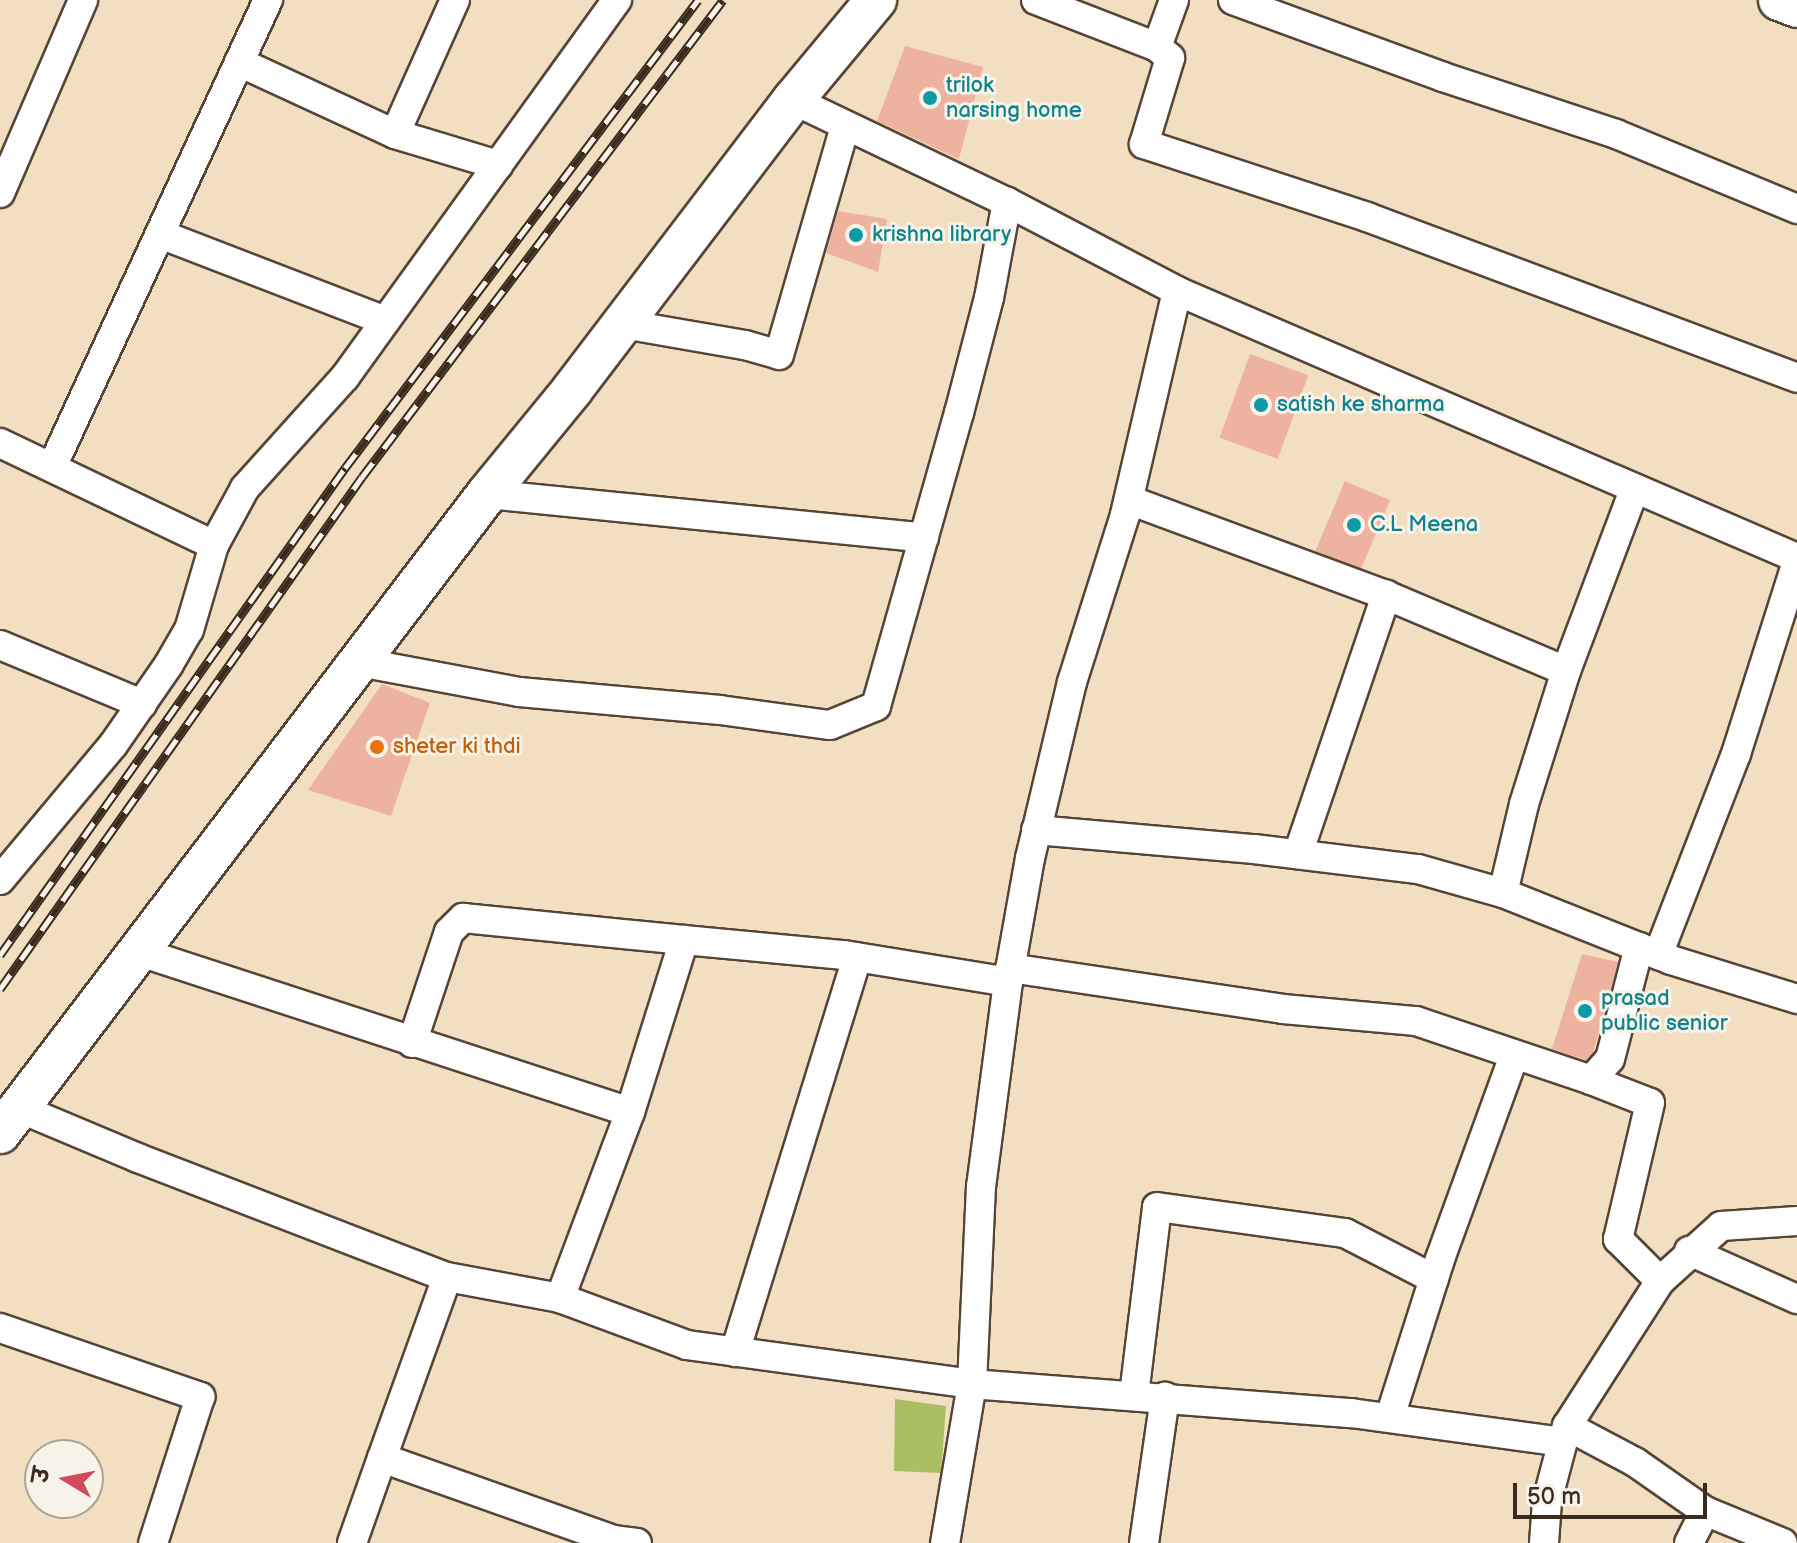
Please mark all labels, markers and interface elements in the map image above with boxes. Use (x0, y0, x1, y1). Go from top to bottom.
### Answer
place label: trilok narsing home (946, 72, 1082, 124)
marker: trilok narsing home (921, 89, 939, 107)
place label: krishna library (872, 222, 1011, 248)
marker: krishna library (847, 226, 865, 244)
place label: satish ke sharma (1277, 392, 1445, 418)
marker: satish ke sharma (1252, 396, 1270, 414)
place label: C.L Meena (1370, 512, 1478, 538)
marker: C.L Meena (1345, 516, 1363, 534)
place label: sheter ki thdi (393, 734, 521, 760)
marker: sheter ki thdi (368, 738, 386, 756)
place label: prasad public senior (1601, 985, 1728, 1036)
marker: prasad public senior (1576, 1002, 1594, 1020)
north arrow (24, 1439, 104, 1519)
text: उ (27, 1466, 56, 1485)
scale bar (1517, 1467, 1711, 1517)
text: 50 m (1527, 1482, 1581, 1511)

